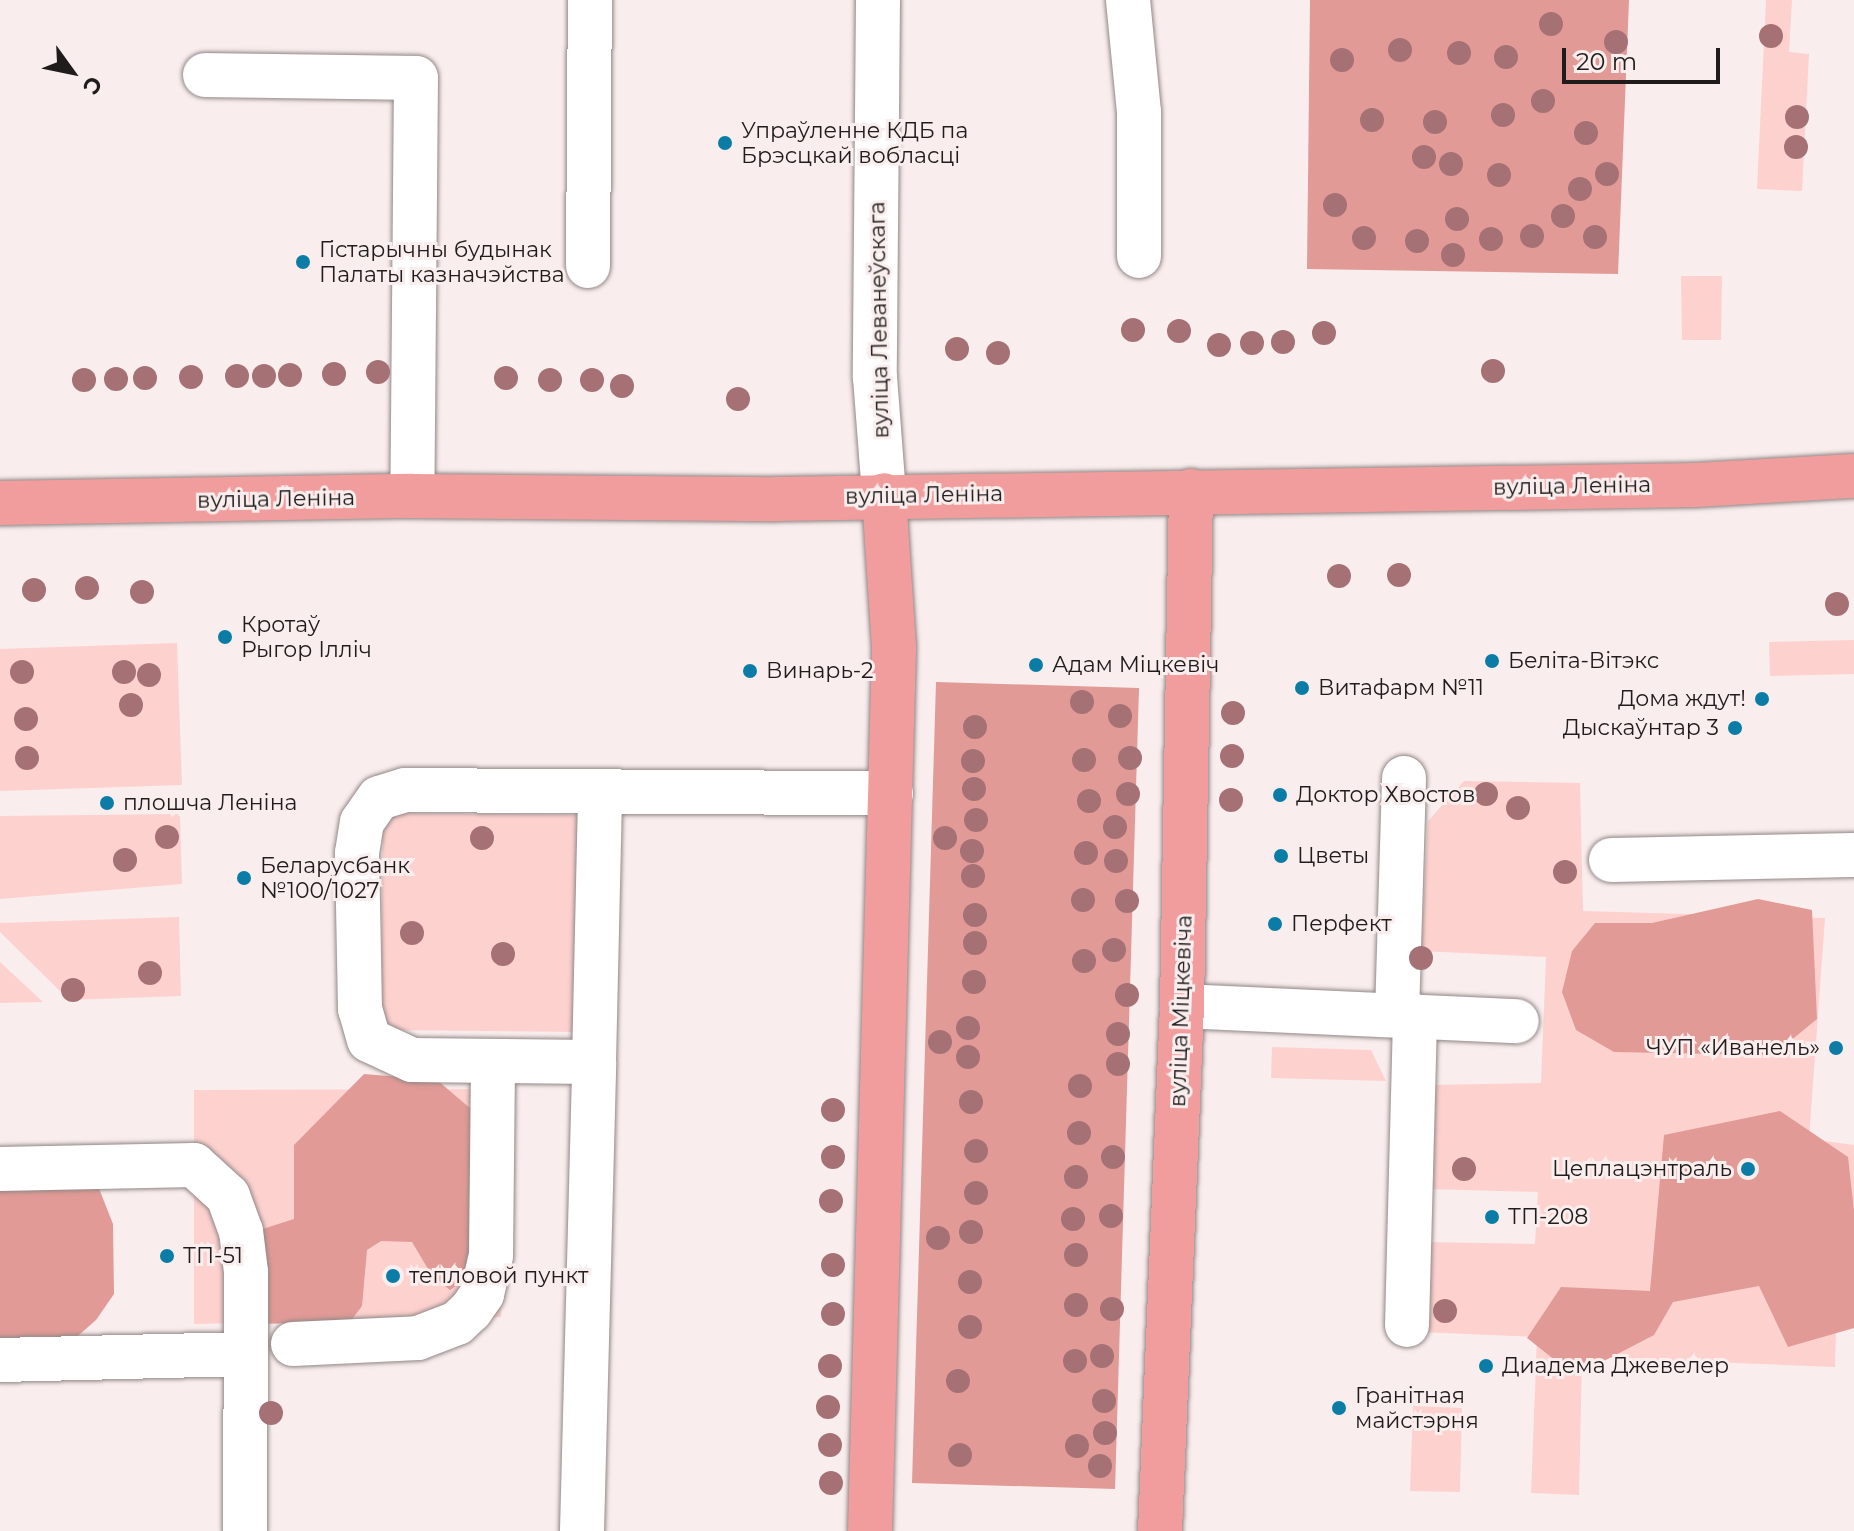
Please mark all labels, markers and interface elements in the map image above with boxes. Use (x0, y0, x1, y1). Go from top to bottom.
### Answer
north arrow (32, 32, 112, 112)
scale bar (1566, 32, 1724, 82)
text: 20 m (1576, 47, 1637, 76)
text: С (77, 71, 108, 99)
place label: Упраўленне КДБ па Брэсцкай вобласці (741, 117, 968, 168)
marker: Упраўленне КДБ па Брэсцкай вобласці (716, 134, 734, 152)
street label: вуліца Леванеўскага (864, 201, 894, 439)
place label: Гістарычны будынак Палаты казначэйства (319, 236, 565, 288)
marker: Гістарычны будынак Палаты казначэйства (294, 253, 312, 271)
street label: вуліца Леніна (1493, 471, 1651, 501)
street label: вуліца Леніна (845, 480, 1003, 510)
street label: вуліца Леніна (197, 484, 355, 514)
place label: Кротаў Рыгор Ілліч (241, 611, 372, 662)
marker: Кротаў Рыгор Ілліч (216, 628, 234, 646)
place label: Беліта-Вітэкс (1508, 648, 1659, 674)
place label: Адам Міцкевіч (1052, 652, 1219, 678)
marker: Беліта-Вітэкс (1483, 652, 1501, 670)
marker: Адам Міцкевіч (1027, 656, 1045, 674)
place label: Винарь-2 (766, 658, 873, 684)
marker: Винарь-2 (741, 662, 759, 680)
place label: Витафарм №11 (1318, 675, 1484, 701)
marker: Витафарм №11 (1293, 679, 1311, 697)
place label: Дома ждут! (1618, 686, 1746, 712)
marker: Дома ждут! (1753, 690, 1771, 708)
place label: Дыскаўнтар 3 (1563, 715, 1719, 741)
marker: Дыскаўнтар 3 (1726, 719, 1744, 737)
place label: Доктор Хвостов (1296, 782, 1475, 808)
marker: Доктор Хвостов (1271, 786, 1289, 804)
place label: плошча Леніна (123, 790, 297, 816)
marker: плошча Леніна (98, 794, 116, 812)
place label: Цветы (1297, 843, 1369, 869)
marker: Цветы (1272, 847, 1290, 865)
place label: Беларусбанк №100/1027 (260, 852, 410, 904)
marker: Беларусбанк №100/1027 (235, 869, 253, 887)
place label: Перфект (1291, 911, 1392, 937)
street label: вуліца Міцкевіча (1164, 914, 1198, 1108)
marker: Перфект (1266, 915, 1284, 933)
place label: ЧУП «Иванель» (1646, 1035, 1820, 1061)
marker: ЧУП «Иванель» (1827, 1039, 1845, 1057)
place label: Цеплацэнтраль (1552, 1156, 1732, 1182)
marker: Цеплацэнтраль (1739, 1160, 1757, 1178)
place label: ТП-208 (1508, 1204, 1588, 1230)
marker: ТП-208 (1483, 1208, 1501, 1226)
place label: ТП-51 (183, 1243, 243, 1269)
marker: ТП-51 (158, 1247, 176, 1265)
place label: тепловой пункт (409, 1263, 588, 1289)
marker: тепловой пункт (384, 1267, 402, 1285)
place label: Диадема Джевелер (1502, 1353, 1729, 1379)
marker: Диадема Джевелер (1477, 1357, 1495, 1375)
place label: Гранітная майстэрня (1355, 1382, 1479, 1434)
marker: Гранітная майстэрня (1330, 1399, 1348, 1417)

